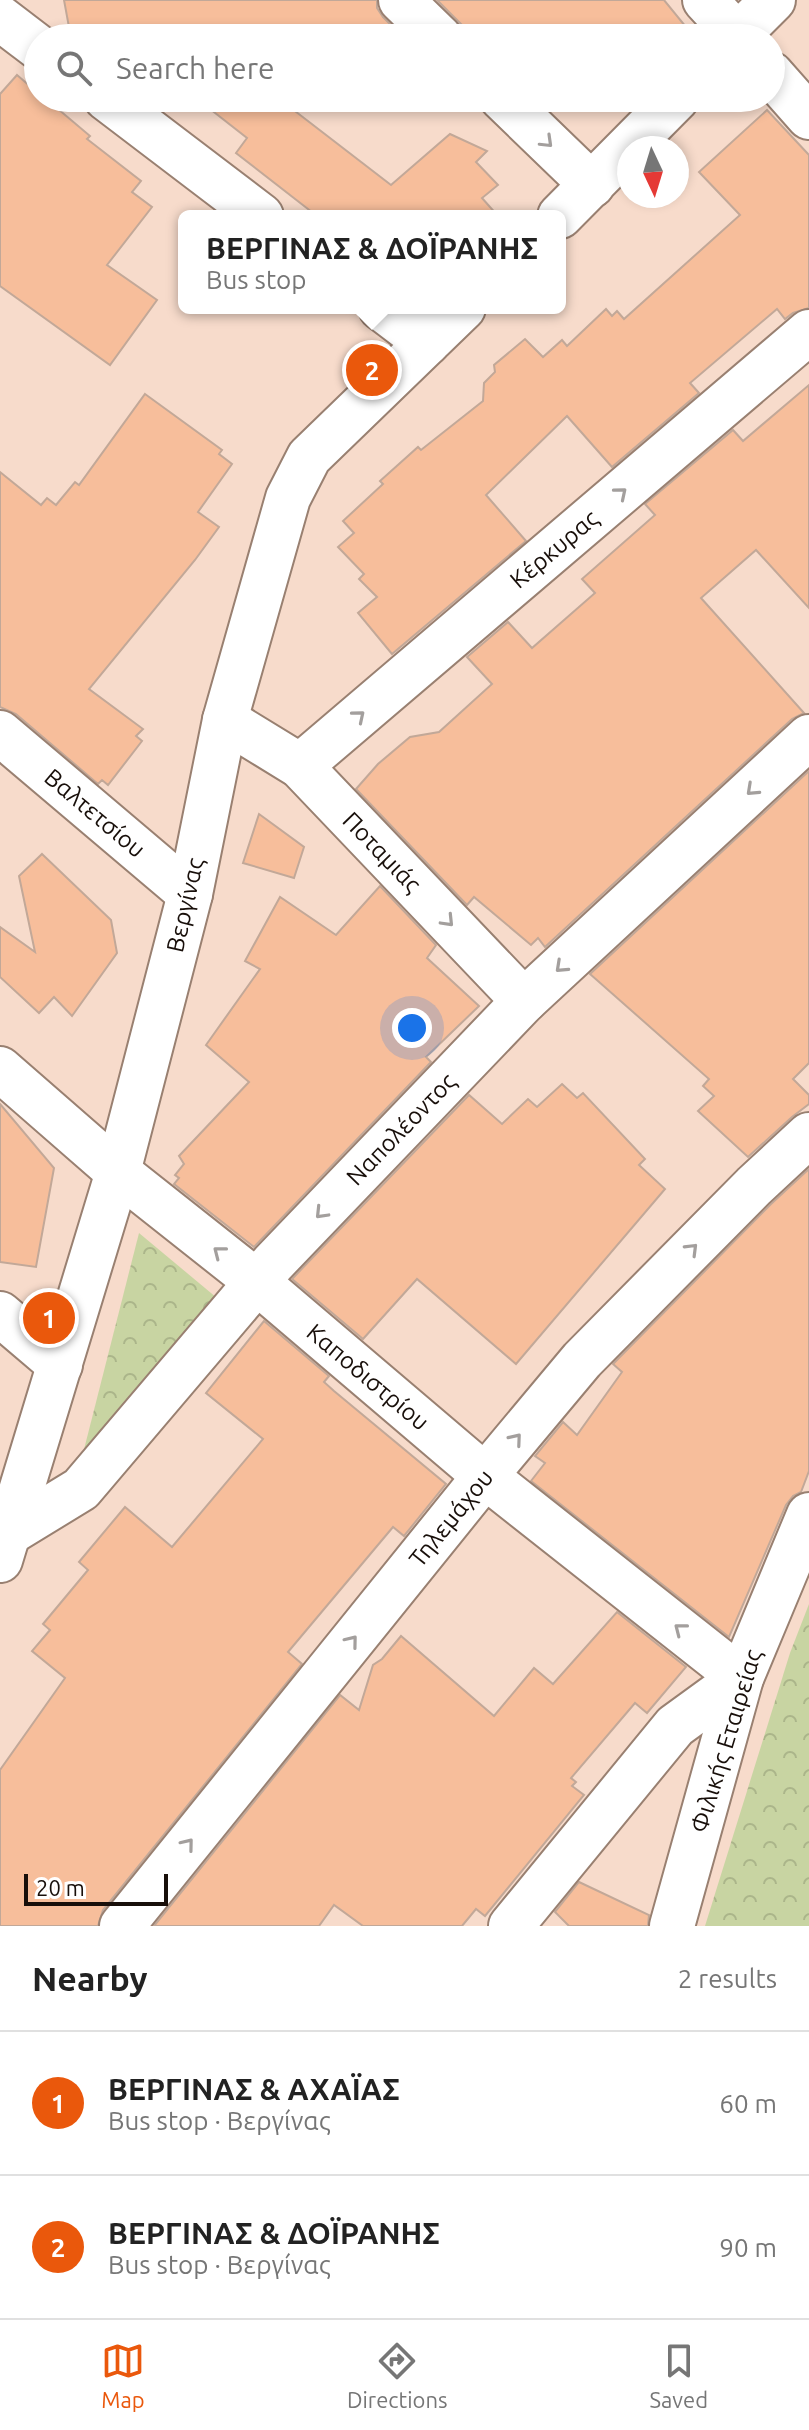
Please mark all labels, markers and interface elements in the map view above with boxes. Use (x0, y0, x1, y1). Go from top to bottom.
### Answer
search box (24, 24, 785, 112)
icon: search (52, 46, 96, 90)
text: Search here (116, 51, 275, 85)
one-way arrow (538, 132, 552, 147)
north arrow (617, 136, 689, 208)
popup (178, 210, 566, 314)
text: ΒΕΡΓΙΝΑΣ & ΔΟΪΡΑΝΗΣ (206, 231, 538, 265)
text: Bus stop (206, 265, 306, 294)
pin: 2 (346, 340, 398, 400)
one-way arrow (612, 488, 626, 503)
street label: Κέρκυρας (505, 504, 603, 594)
one-way arrow (350, 711, 365, 726)
street label: Βαλτετσίου (39, 763, 151, 863)
one-way arrow (746, 781, 761, 795)
street label: Ποταμιάς (337, 806, 427, 898)
street label: Βεργίνας (161, 855, 209, 955)
one-way arrow (438, 912, 453, 926)
one-way arrow (555, 957, 570, 971)
your location (392, 1008, 432, 1048)
street label: Ναπολέοντος (341, 1068, 461, 1190)
one-way arrow (316, 1204, 330, 1218)
one-way arrow (683, 1244, 697, 1258)
one-way arrow (214, 1247, 228, 1262)
pin: 1 (23, 1288, 75, 1348)
street label: Καποδιστρίου (302, 1318, 434, 1436)
one-way arrow (506, 1434, 521, 1449)
street label: Τηλεμάχου (404, 1464, 498, 1572)
one-way arrow (674, 1625, 689, 1639)
one-way arrow (342, 1635, 356, 1650)
street label: Φιλικής Εταιρείας (685, 1646, 767, 1836)
one-way arrow (179, 1838, 193, 1853)
scale bar (24, 1870, 168, 1906)
text: 20 m (36, 1875, 85, 1900)
text: Nearby (32, 1959, 147, 1997)
text: 2 results (678, 1964, 777, 1993)
text: ΒΕΡΓΙΝΑΣ & ΑΧΑΪΑΣ (108, 2072, 400, 2106)
text: 1 (51, 2089, 65, 2118)
text: 60 m (719, 2089, 777, 2118)
text: Bus stop · Βεργίνας (108, 2106, 331, 2135)
text: ΒΕΡΓΙΝΑΣ & ΔΟΪΡΑΝΗΣ (108, 2216, 440, 2250)
text: 2 (51, 2233, 65, 2262)
text: 90 m (719, 2233, 777, 2262)
text: Bus stop · Βεργίνας (108, 2250, 331, 2279)
tab: Map (101, 2339, 145, 2412)
tab: Directions (347, 2339, 448, 2412)
tab: Saved (649, 2339, 708, 2412)

